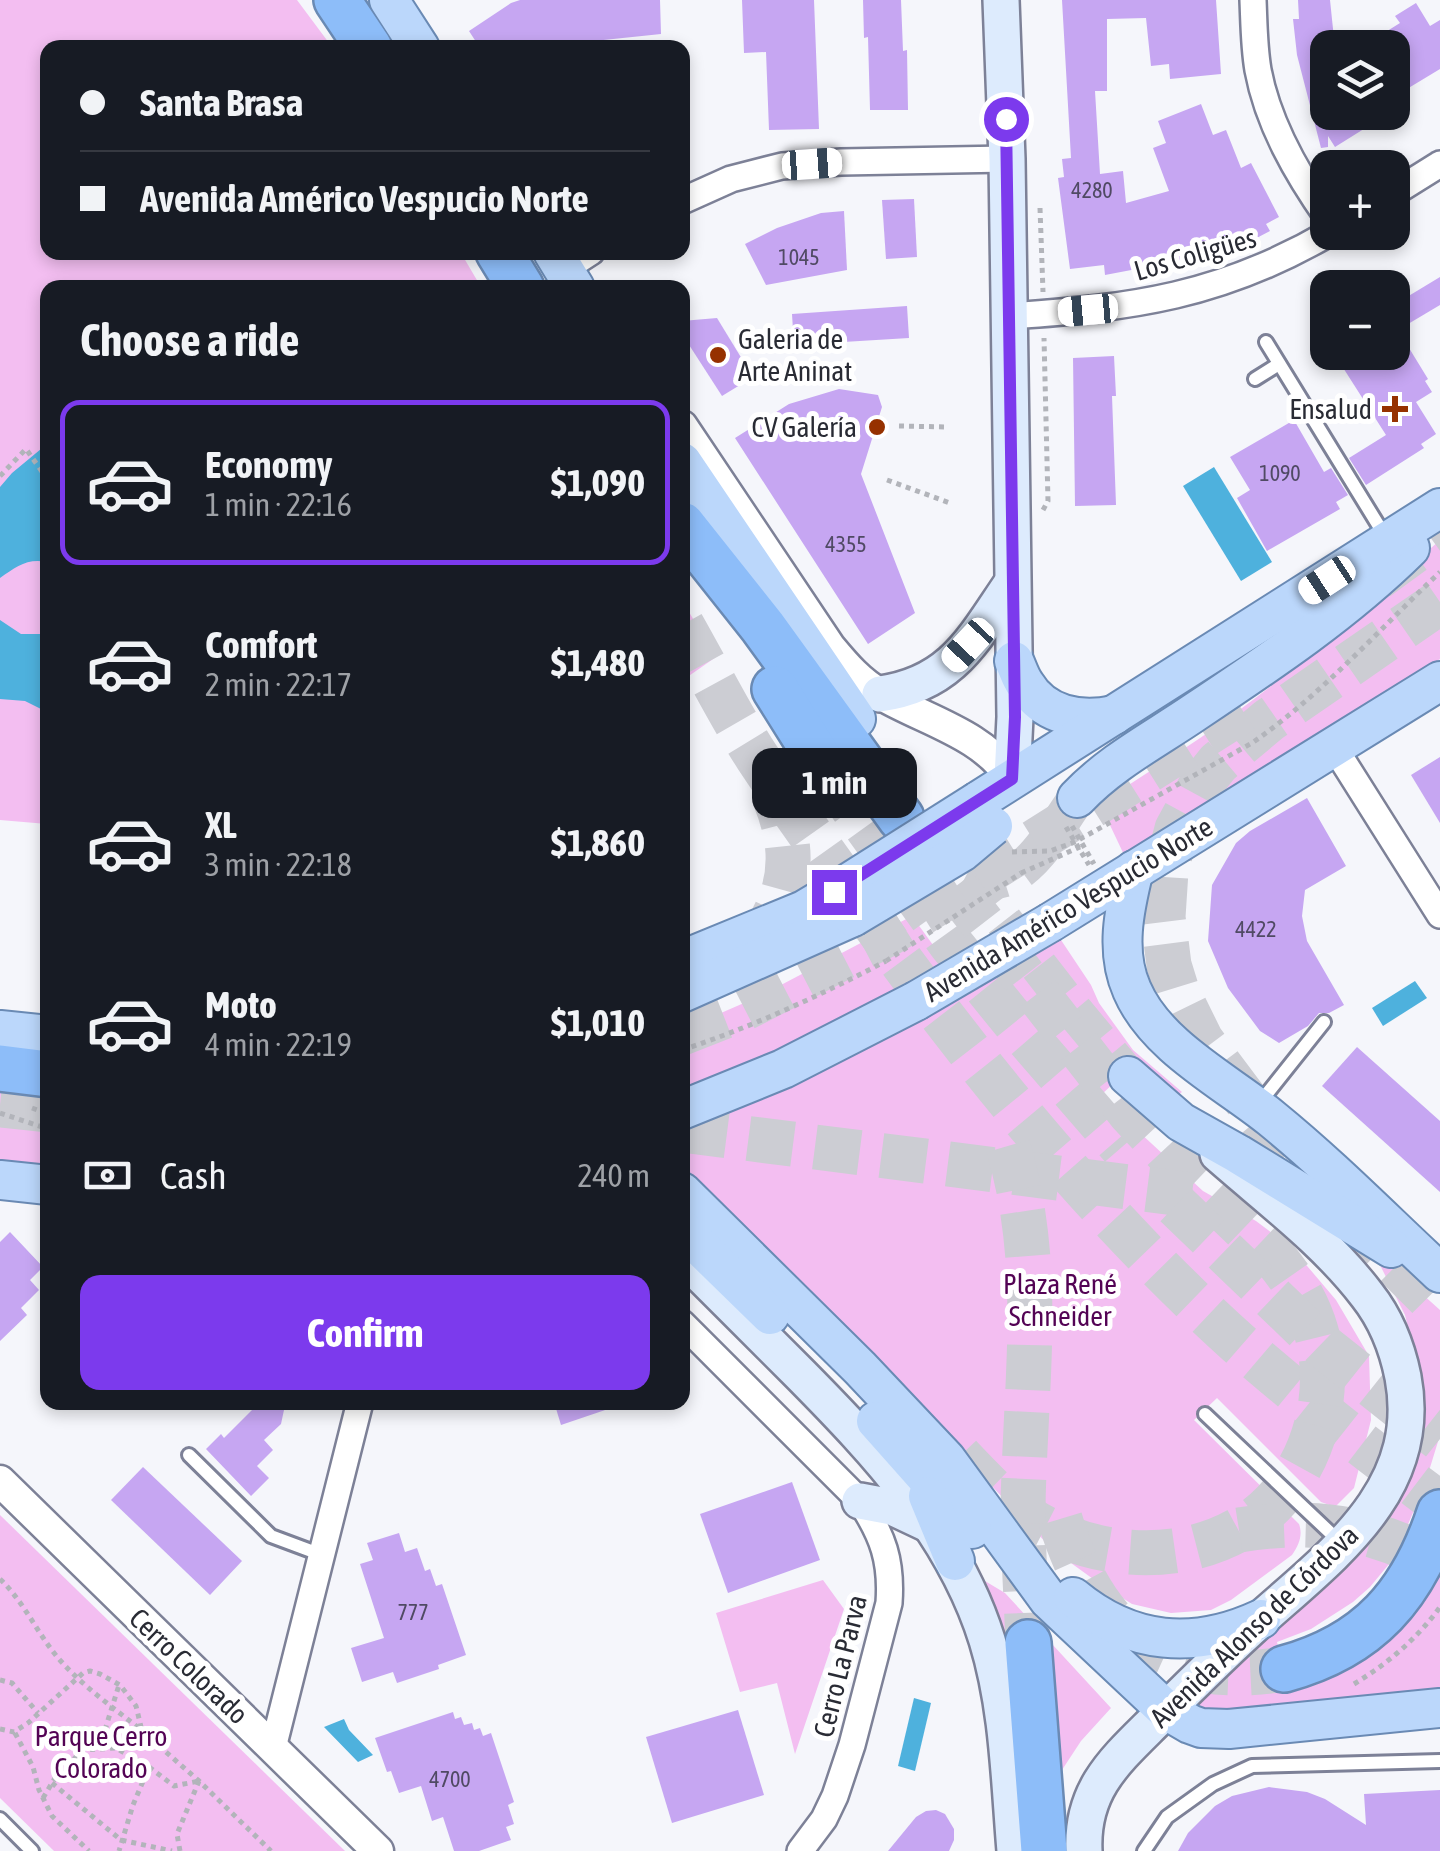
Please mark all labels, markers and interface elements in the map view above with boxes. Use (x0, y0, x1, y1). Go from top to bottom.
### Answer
map controls (1310, 30, 1410, 370)
button: layers (1310, 30, 1410, 130)
text: Santa Brasa (140, 81, 303, 124)
route start (984, 97, 1029, 142)
car (781, 147, 843, 181)
button: + (1310, 150, 1410, 250)
text: Avenida Américo Vespucio Norte (140, 177, 589, 220)
house number: 4280 (1071, 177, 1113, 203)
street label: Los Coligües (1130, 221, 1260, 287)
house number: 1045 (778, 244, 820, 270)
button: − (1310, 270, 1410, 370)
car (1057, 292, 1119, 328)
text: Choose a ride (80, 314, 299, 366)
place label: Galeria de Arte Aninat (738, 323, 852, 387)
marker: Galeria de Arte Aninat (707, 344, 729, 366)
place label: Ensalud (1289, 393, 1372, 425)
marker: Ensalud (1382, 396, 1408, 422)
place label: CV Galería (751, 411, 857, 443)
marker: CV Galería (866, 416, 888, 438)
icon: car (85, 438, 175, 528)
text: Economy (205, 443, 332, 486)
house number: 1090 (1259, 460, 1301, 486)
text: $1,090 (551, 461, 645, 504)
text: 1 min · 22:16 (205, 486, 352, 523)
house number: 4355 (825, 531, 867, 557)
car (1294, 551, 1360, 609)
car (937, 613, 999, 677)
icon: car (85, 618, 175, 708)
text: Comfort (205, 623, 317, 666)
text: $1,480 (551, 641, 645, 684)
text: 2 min · 22:17 (205, 666, 352, 703)
callout: 1 min (752, 747, 916, 817)
text: 1 min (802, 764, 867, 801)
icon: car (85, 798, 175, 888)
text: XL (205, 803, 237, 846)
street label: Avenida Américo Vespucio Norte (918, 810, 1218, 1008)
text: $1,860 (551, 821, 645, 864)
text: 3 min · 22:18 (205, 846, 352, 883)
route end (812, 870, 857, 915)
house number: 4422 (1235, 916, 1277, 942)
icon: car (85, 978, 175, 1068)
text: Moto (205, 983, 277, 1026)
text: $1,010 (551, 1001, 645, 1044)
text: 4 min · 22:19 (205, 1026, 352, 1063)
icon: cash (80, 1148, 135, 1203)
text: Cash (160, 1154, 227, 1197)
text: 240 m (577, 1157, 650, 1194)
park label: Plaza René Schneider (1003, 1268, 1117, 1332)
button: Confirm (80, 1275, 650, 1390)
street label: Avenida Alonso de Córdova (1143, 1518, 1365, 1734)
street label: Cerro La Parva (807, 1592, 873, 1740)
house number: 777 (397, 1599, 429, 1625)
street label: Cerro Colorado (123, 1602, 255, 1730)
park label: Parque Cerro Colorado (35, 1720, 167, 1784)
house number: 4700 (429, 1766, 471, 1792)

